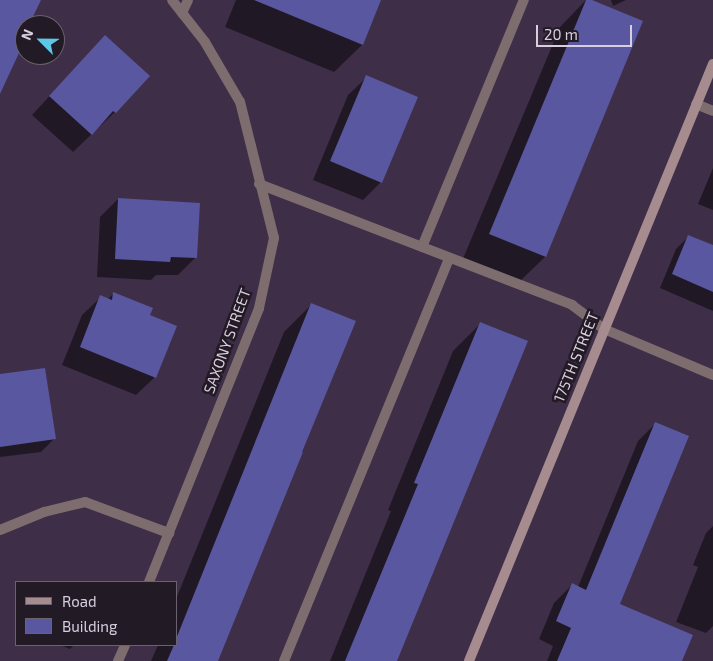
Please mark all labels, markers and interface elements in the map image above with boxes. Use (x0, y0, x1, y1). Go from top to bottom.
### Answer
north arrow (15, 15, 65, 65)
scale bar (538, 15, 634, 47)
text: 20 m (544, 25, 578, 43)
text: N (17, 26, 36, 42)
street label: SAXONY STREET (200, 286, 254, 396)
street label: 175TH STREET (550, 309, 602, 405)
legend (15, 581, 178, 646)
text: Road (62, 592, 97, 610)
text: Building (62, 617, 117, 635)

